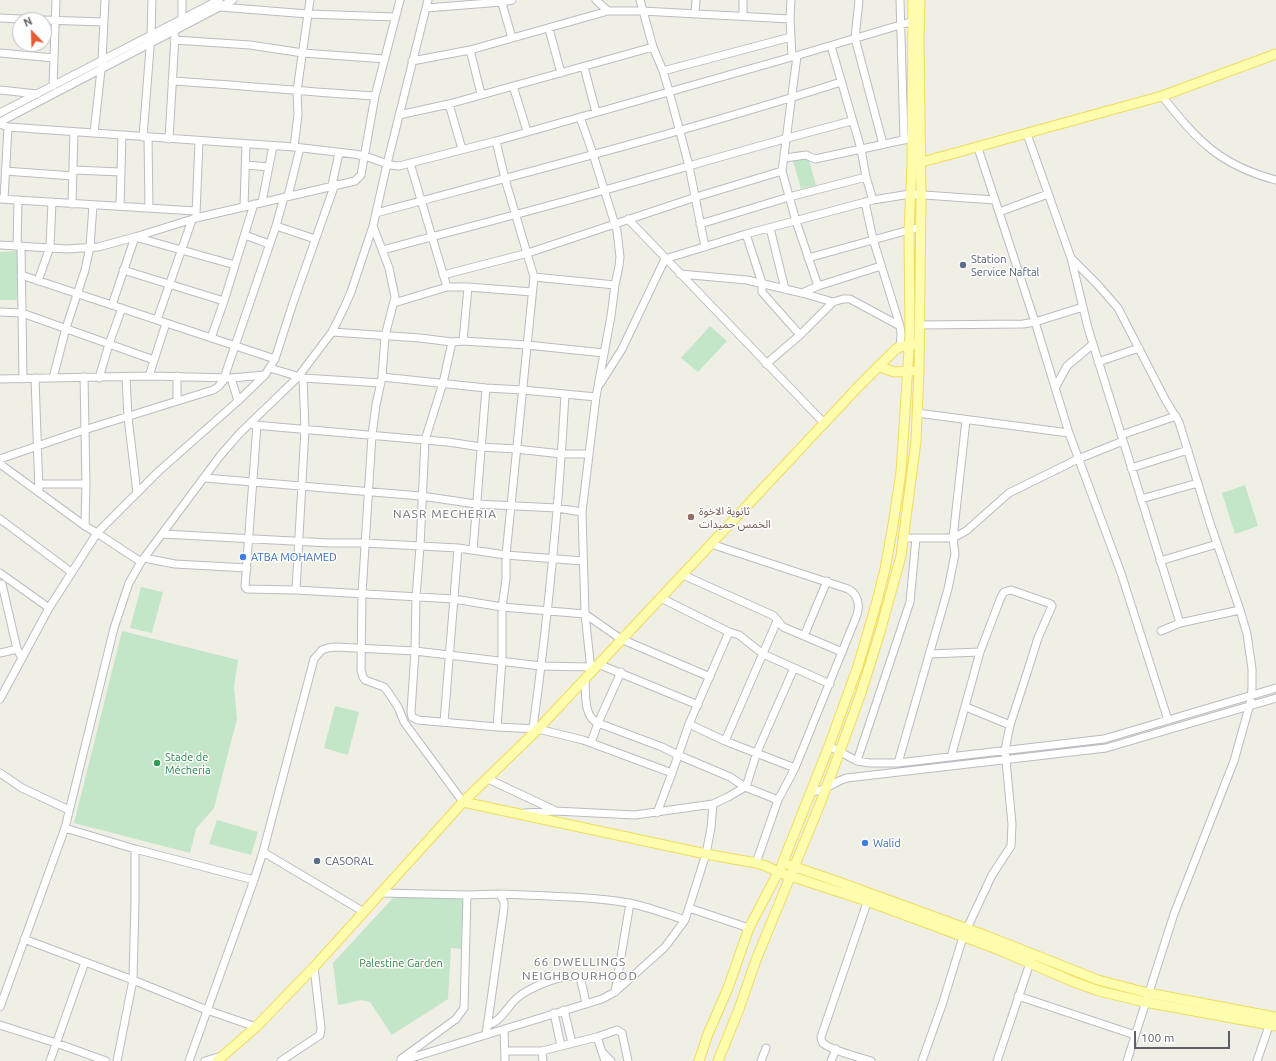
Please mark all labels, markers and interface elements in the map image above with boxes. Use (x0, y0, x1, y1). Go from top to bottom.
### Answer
north arrow (12, 12, 52, 52)
text: N (22, 15, 34, 29)
place label: Station Service Naftal (971, 252, 1039, 278)
marker: Station Service Naftal (958, 260, 968, 270)
place label: ثانوية الاخوة الخمس حميدات (699, 504, 771, 530)
district label: NASR MECHERIA (393, 507, 497, 521)
marker: ثانوية الاخوة الخمس حميدات (686, 512, 696, 522)
place label: ATBA MOHAMED (251, 550, 337, 564)
marker: ATBA MOHAMED (238, 552, 248, 562)
place label: Stade de Mécheria (165, 750, 211, 776)
marker: Stade de Mécheria (152, 758, 162, 768)
place label: Walid (873, 836, 901, 850)
marker: Walid (860, 838, 870, 848)
place label: CASORAL (325, 854, 374, 868)
marker: CASORAL (312, 856, 322, 866)
district label: 66 DWELLINGS NEIGHBOURHOOD (522, 955, 638, 983)
park label: Palestine Garden (359, 956, 443, 970)
scale bar (1136, 1023, 1232, 1049)
text: 100 m (1141, 1031, 1174, 1044)

